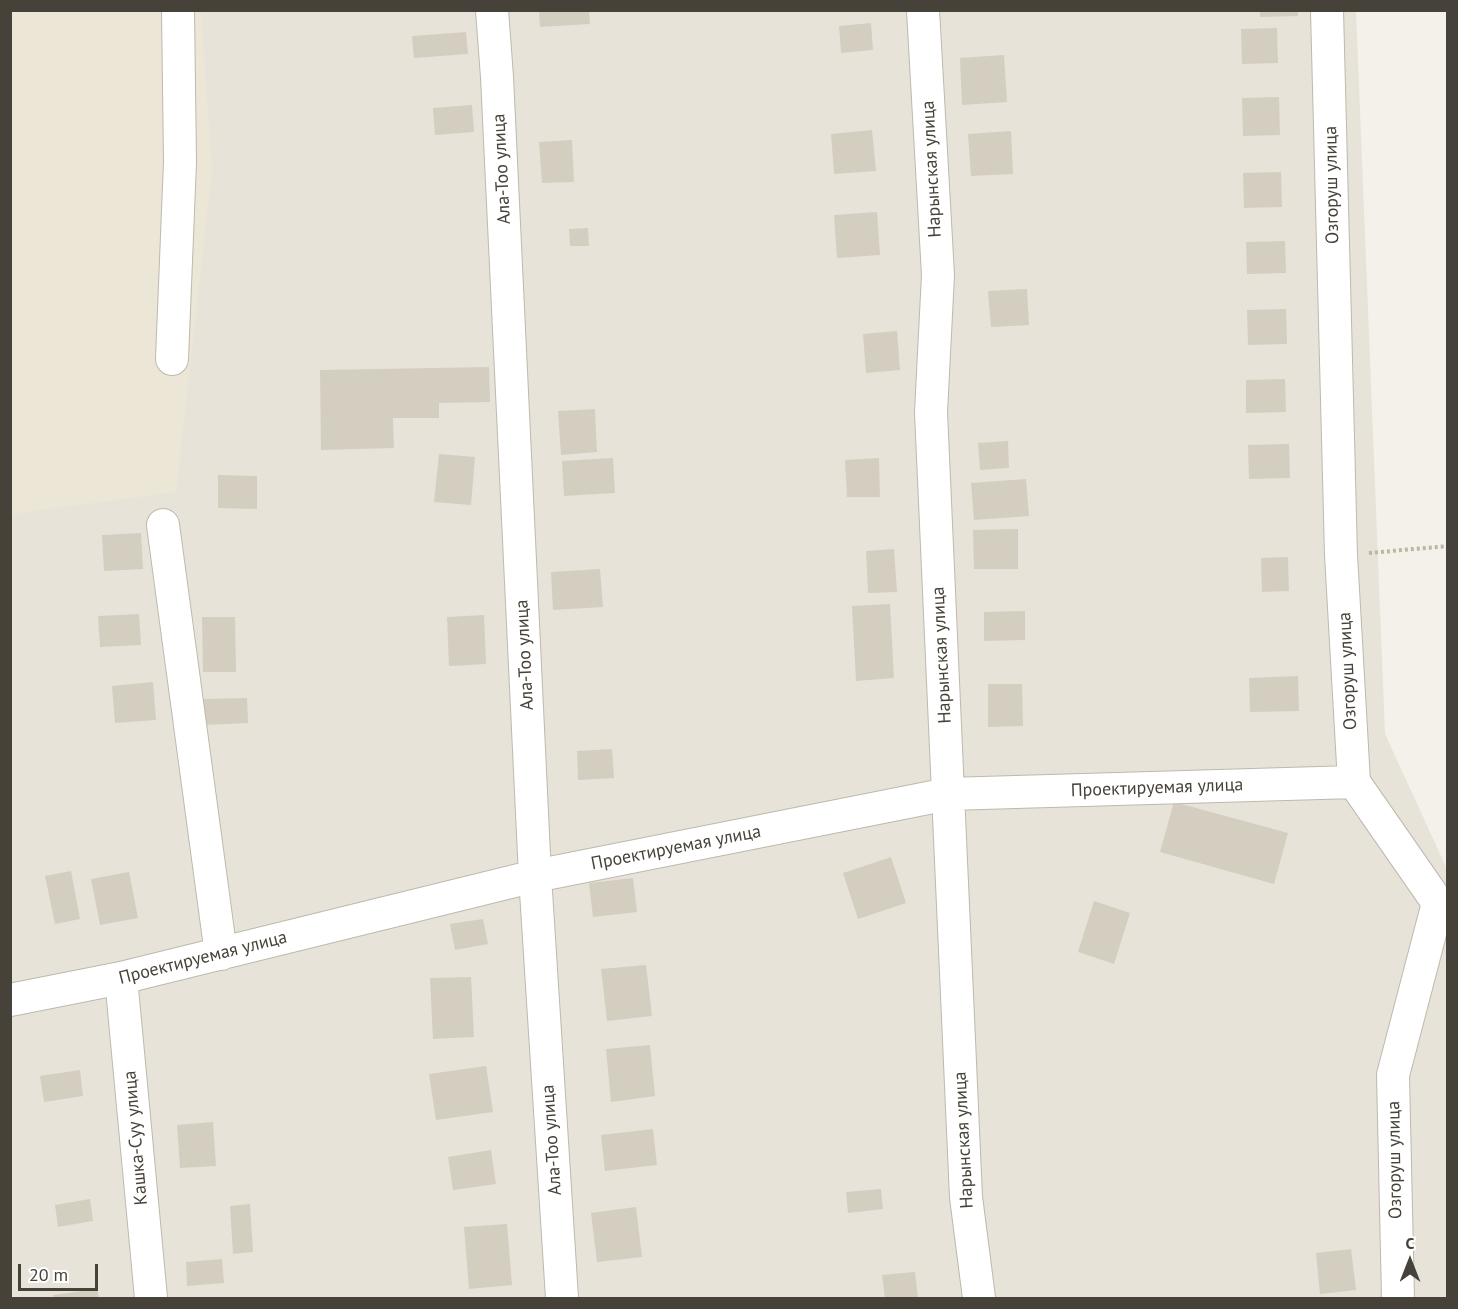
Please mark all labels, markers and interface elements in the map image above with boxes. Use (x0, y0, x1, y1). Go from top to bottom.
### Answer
street label: Нарынская улица (918, 100, 946, 238)
street label: Ала-Тоо улица (488, 113, 516, 225)
street label: Озгоруш улица (1320, 126, 1344, 244)
street label: Нарынская улица (928, 586, 956, 724)
street label: Ала-Тоо улица (511, 599, 539, 711)
street label: Озгоруш улица (1334, 612, 1362, 730)
street label: Проектируемая улица (1070, 774, 1244, 802)
street label: Проектируемая улица (589, 821, 763, 875)
street label: Проектируемая улица (117, 927, 289, 989)
street label: Кашка-Суу улица (119, 1070, 153, 1206)
street label: Нарынская улица (950, 1071, 978, 1209)
street label: Ала-Тоо улица (537, 1084, 567, 1196)
street label: Озгоруш улица (1383, 1101, 1407, 1219)
north arrow (1380, 1231, 1440, 1291)
text: С (1406, 1233, 1414, 1253)
scale bar (21, 1252, 100, 1290)
text: 20 m (29, 1263, 68, 1286)

